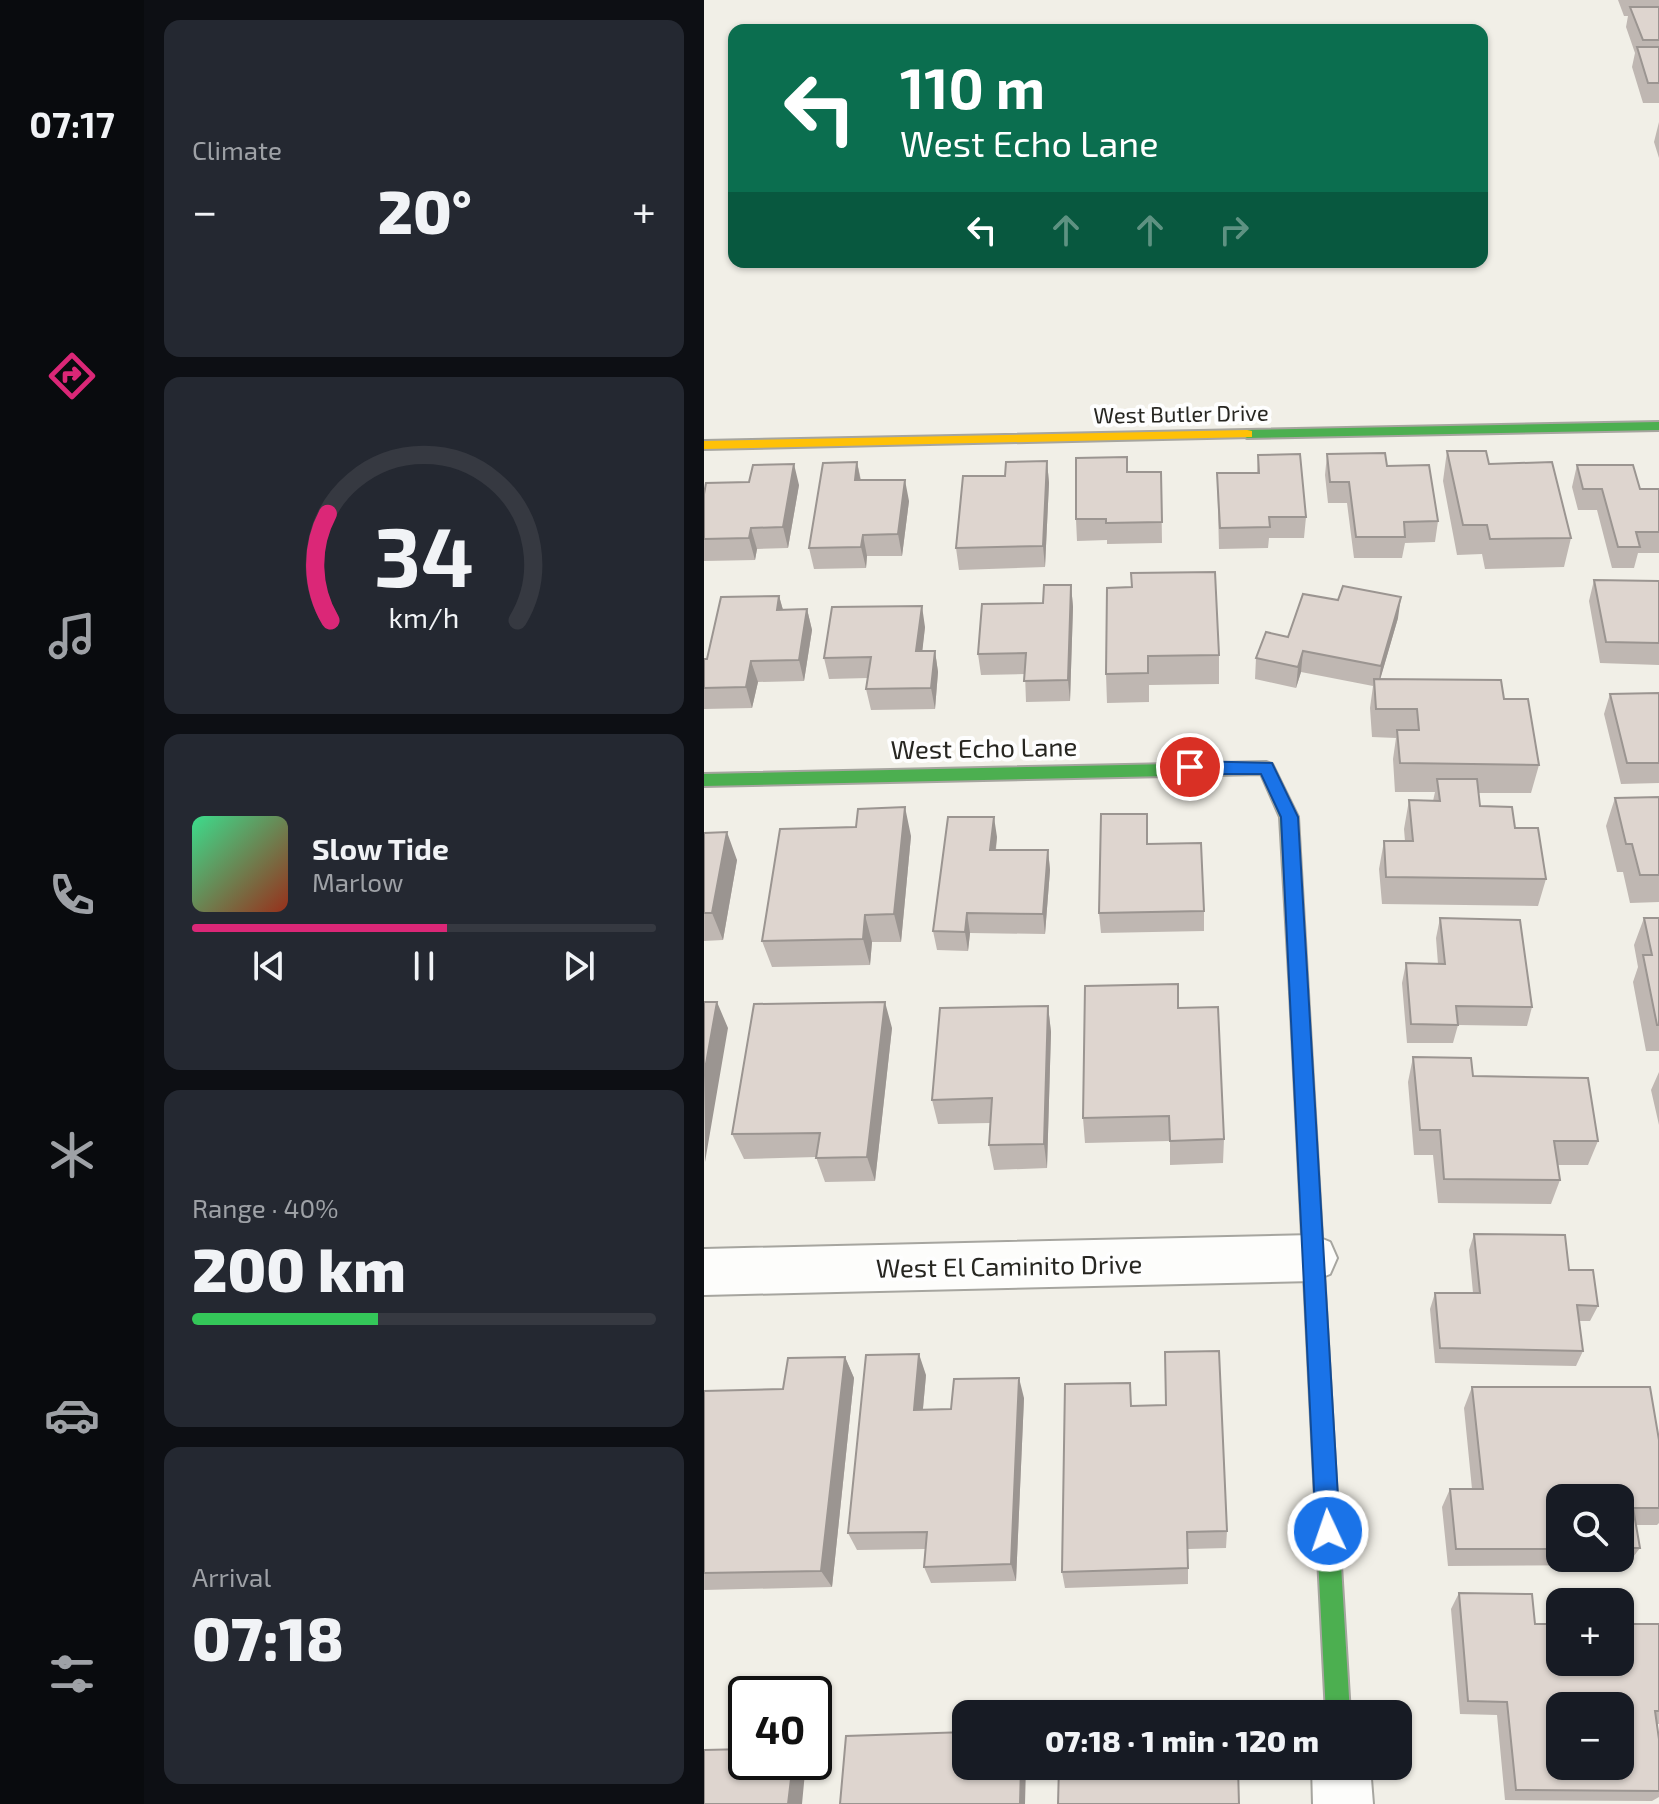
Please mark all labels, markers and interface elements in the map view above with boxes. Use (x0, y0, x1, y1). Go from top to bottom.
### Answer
text: 110 m (900, 53, 1045, 120)
icon: left (768, 56, 872, 160)
text: 07:17 (29, 102, 115, 145)
text: West Echo Lane (900, 121, 1159, 164)
text: Climate (192, 134, 282, 165)
text: 20° (378, 174, 472, 246)
text: − (192, 183, 218, 236)
text: + (632, 183, 656, 236)
icon: left (960, 208, 1004, 252)
icon: ahead (1044, 208, 1088, 252)
icon: ahead (1128, 208, 1172, 252)
icon: right (1212, 208, 1256, 252)
icon: directions (44, 348, 100, 404)
street label: West Butler Drive (1093, 398, 1269, 428)
text: 34 (374, 504, 474, 604)
text: km/h (389, 599, 459, 634)
icon: music (44, 608, 100, 664)
street label: West Echo Lane (890, 730, 1078, 764)
pin (1156, 733, 1224, 801)
icon: arrive (1168, 745, 1212, 789)
text: Slow Tide (312, 830, 449, 866)
text: Marlow (312, 866, 403, 897)
icon: phone (44, 867, 100, 923)
icon: previous (247, 944, 291, 988)
icon: pause (402, 944, 446, 988)
icon: next (557, 944, 601, 988)
icon: climate (44, 1127, 100, 1183)
text: Range · 40% (192, 1192, 338, 1223)
text: 200 km (192, 1232, 406, 1304)
street label: West El Caminito Drive (875, 1247, 1143, 1283)
icon: car (44, 1387, 100, 1443)
map controls (1546, 1484, 1634, 1780)
button: search (1546, 1484, 1634, 1572)
position arrow (1286, 1489, 1370, 1573)
text: Arrival (192, 1561, 271, 1592)
button: + (1546, 1588, 1634, 1676)
text: 07:18 (192, 1601, 344, 1673)
icon: filters (44, 1646, 100, 1702)
speed limit sign: 40 (728, 1676, 832, 1780)
button: − (1546, 1692, 1634, 1780)
text: 07:18 · 1 min · 120 m (1045, 1722, 1319, 1758)

